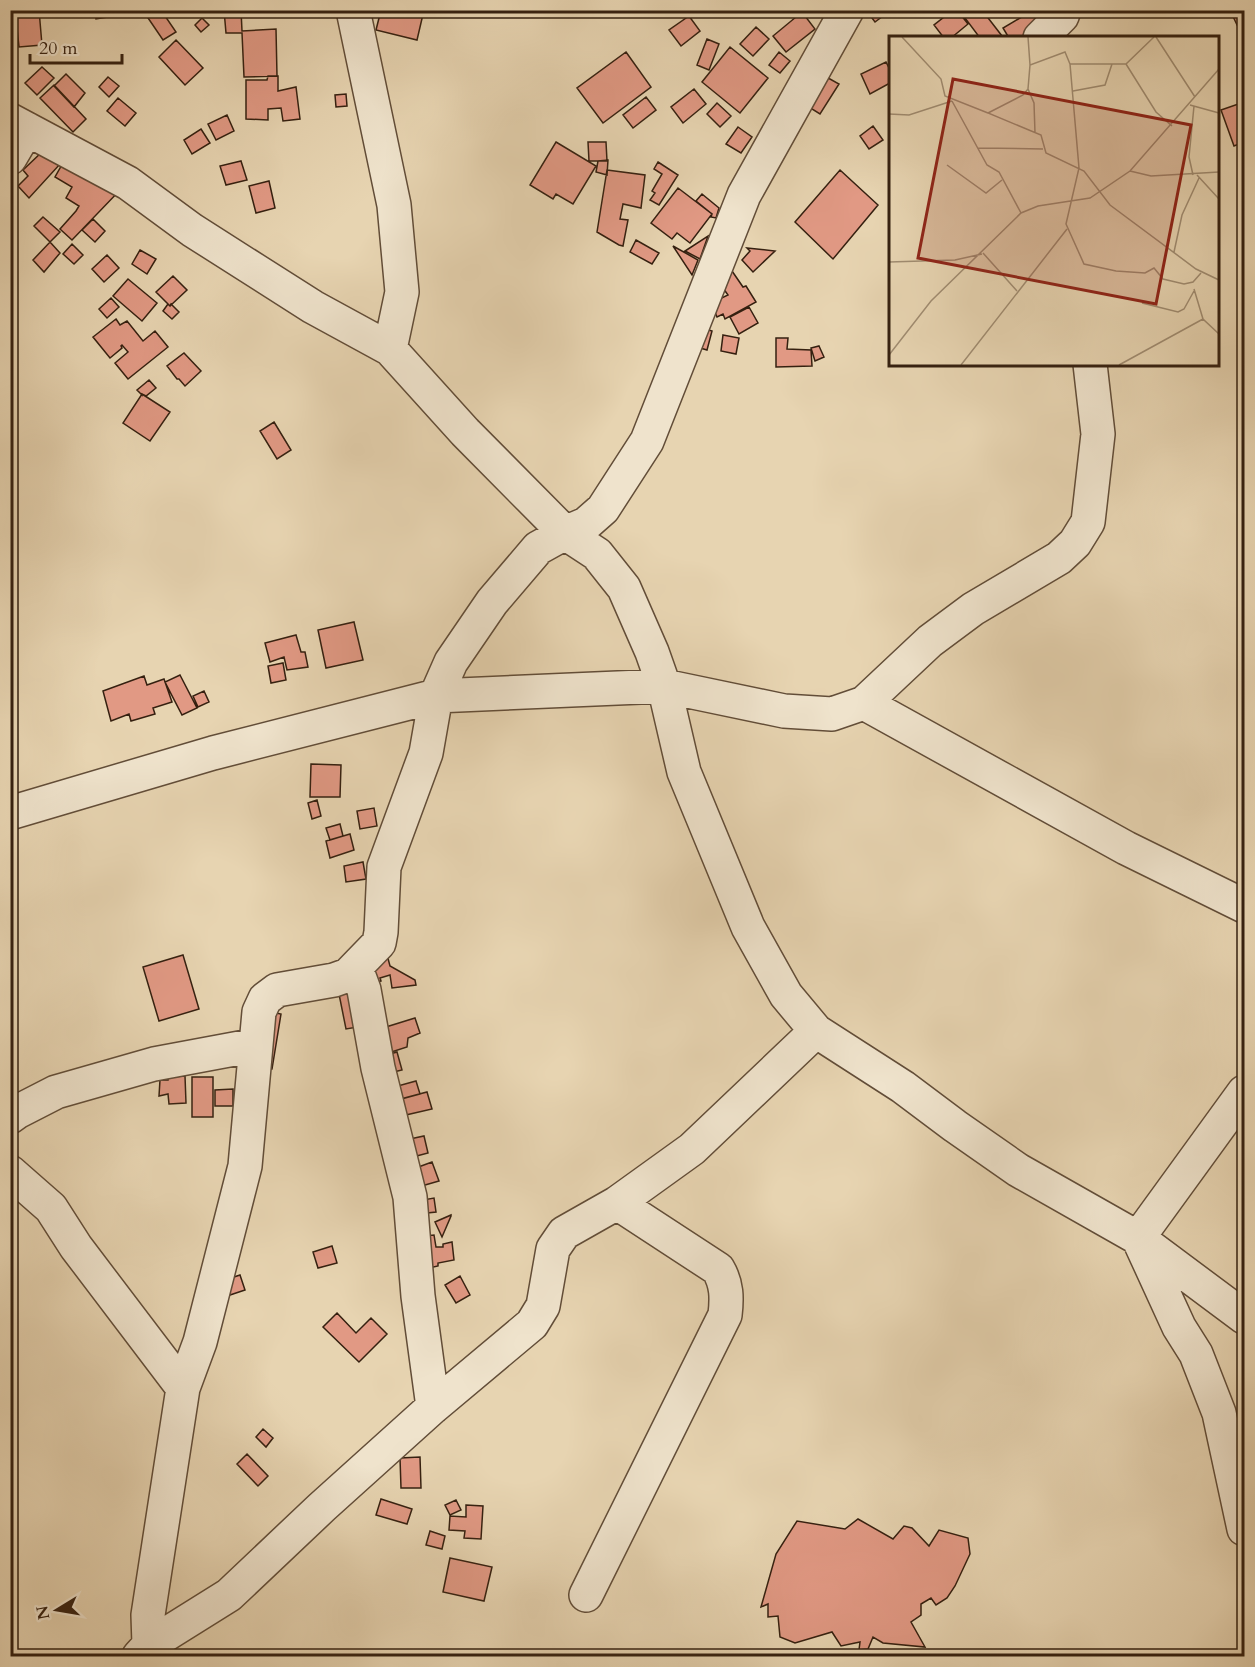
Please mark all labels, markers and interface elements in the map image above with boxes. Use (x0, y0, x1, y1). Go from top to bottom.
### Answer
scale bar (30, 27, 122, 65)
text: 20 m (39, 36, 78, 61)
inset map (889, 36, 1219, 366)
north arrow (27, 1580, 87, 1640)
text: N (31, 1604, 55, 1622)

